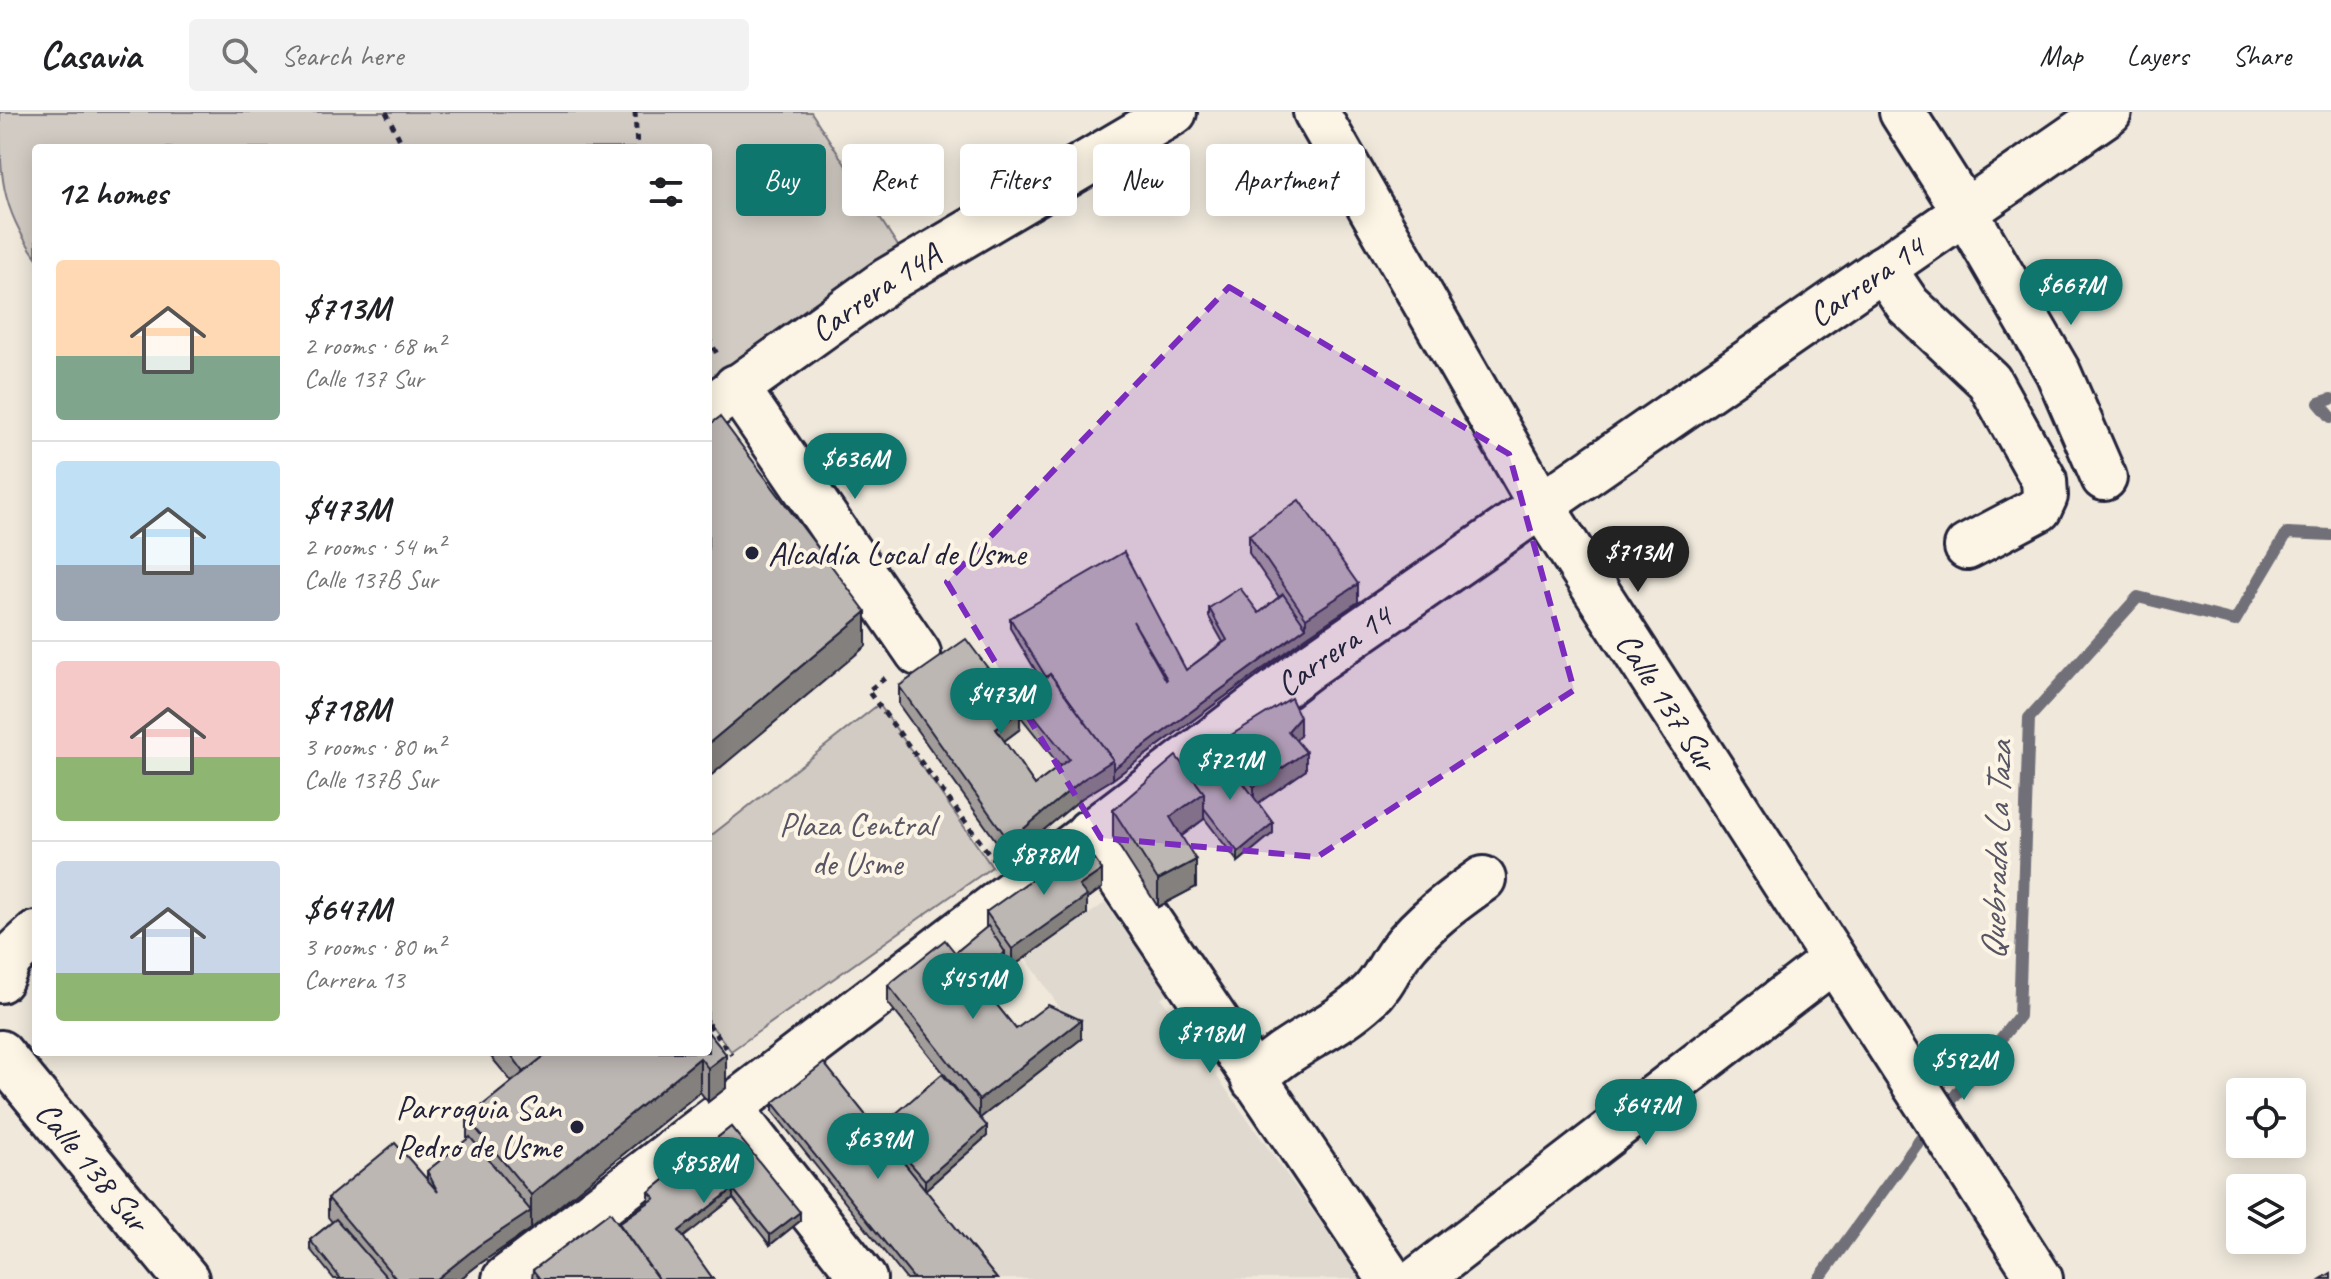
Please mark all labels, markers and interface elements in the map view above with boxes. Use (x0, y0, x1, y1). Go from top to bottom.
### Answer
search box (189, 19, 749, 91)
text: Casavia (40, 32, 141, 79)
icon: search (217, 33, 261, 77)
text: Search here (281, 36, 403, 74)
text: Map (2040, 38, 2083, 73)
text: Layers (2127, 38, 2188, 73)
text: Share (2232, 38, 2291, 73)
chip: Buy (736, 144, 826, 216)
chip: Rent (842, 144, 944, 216)
chip: Filters (960, 144, 1077, 216)
chip: New (1093, 144, 1190, 216)
chip: Apartment (1206, 144, 1365, 216)
icon: filters (644, 170, 688, 214)
text: 12 homes (56, 171, 167, 214)
street label: Carrera 14 (1800, 224, 1935, 336)
street label: Carrera 14A (801, 232, 950, 351)
pin: $667M (2015, 259, 2127, 327)
text: $667M (2038, 268, 2104, 301)
text: $713M (304, 286, 390, 329)
icon: home (120, 292, 216, 388)
text: 2 rooms · 68 m² (304, 329, 445, 362)
text: Calle 137 Sur (304, 362, 424, 395)
pin: $636M (799, 433, 911, 501)
text: $636M (822, 442, 888, 475)
text: $473M (304, 487, 390, 530)
icon: home (120, 493, 216, 589)
pin: $713M (1582, 526, 1694, 594)
text: 2 rooms · 54 m² (304, 530, 445, 563)
place label: Alcaldía Local de Usme (768, 532, 1027, 575)
text: $713M (1605, 535, 1671, 568)
marker: Alcaldía Local de Usme (743, 544, 761, 562)
text: Calle 137B Sur (304, 563, 438, 596)
street label: Carrera 14 (1267, 593, 1403, 706)
street label: Calle 137 Sur (1606, 624, 1729, 782)
pin: $473M (945, 668, 1057, 736)
text: $473M (968, 677, 1034, 710)
text: $718M (304, 687, 390, 730)
icon: home (120, 693, 216, 789)
text: 3 rooms · 80 m² (304, 730, 445, 763)
pin: $721M (1174, 734, 1286, 802)
water label: Quebrada La Taza (1969, 738, 2023, 961)
text: $721M (1197, 743, 1263, 776)
text: Calle 137B Sur (304, 763, 438, 796)
park label: Plaza Central de Usme (779, 803, 941, 885)
pin: $878M (988, 829, 1100, 897)
text: $878M (1011, 838, 1077, 871)
text: $647M (304, 887, 391, 930)
icon: home (120, 893, 216, 989)
text: 3 rooms · 80 m² (304, 930, 445, 963)
pin: $451M (917, 953, 1029, 1021)
text: $451M (940, 962, 1006, 995)
text: Carrera 13 (304, 963, 405, 996)
pin: $718M (1154, 1007, 1266, 1075)
text: $718M (1177, 1016, 1243, 1049)
pin: $592M (1908, 1034, 2020, 1102)
text: $592M (1931, 1043, 1997, 1076)
map controls (2226, 1078, 2306, 1254)
button: locate (2226, 1078, 2306, 1158)
pin: $647M (1590, 1079, 1702, 1147)
place label: Parroquia San Pedro de Usme (396, 1086, 564, 1168)
text: $647M (1613, 1088, 1679, 1121)
street label: Calle 138 Sur (26, 1092, 161, 1243)
pin: $639M (822, 1113, 934, 1181)
marker: Parroquia San Pedro de Usme (568, 1118, 586, 1136)
text: $639M (845, 1122, 911, 1155)
pin: $858M (648, 1137, 760, 1205)
text: $858M (671, 1146, 737, 1179)
button: layers (2226, 1174, 2306, 1254)

